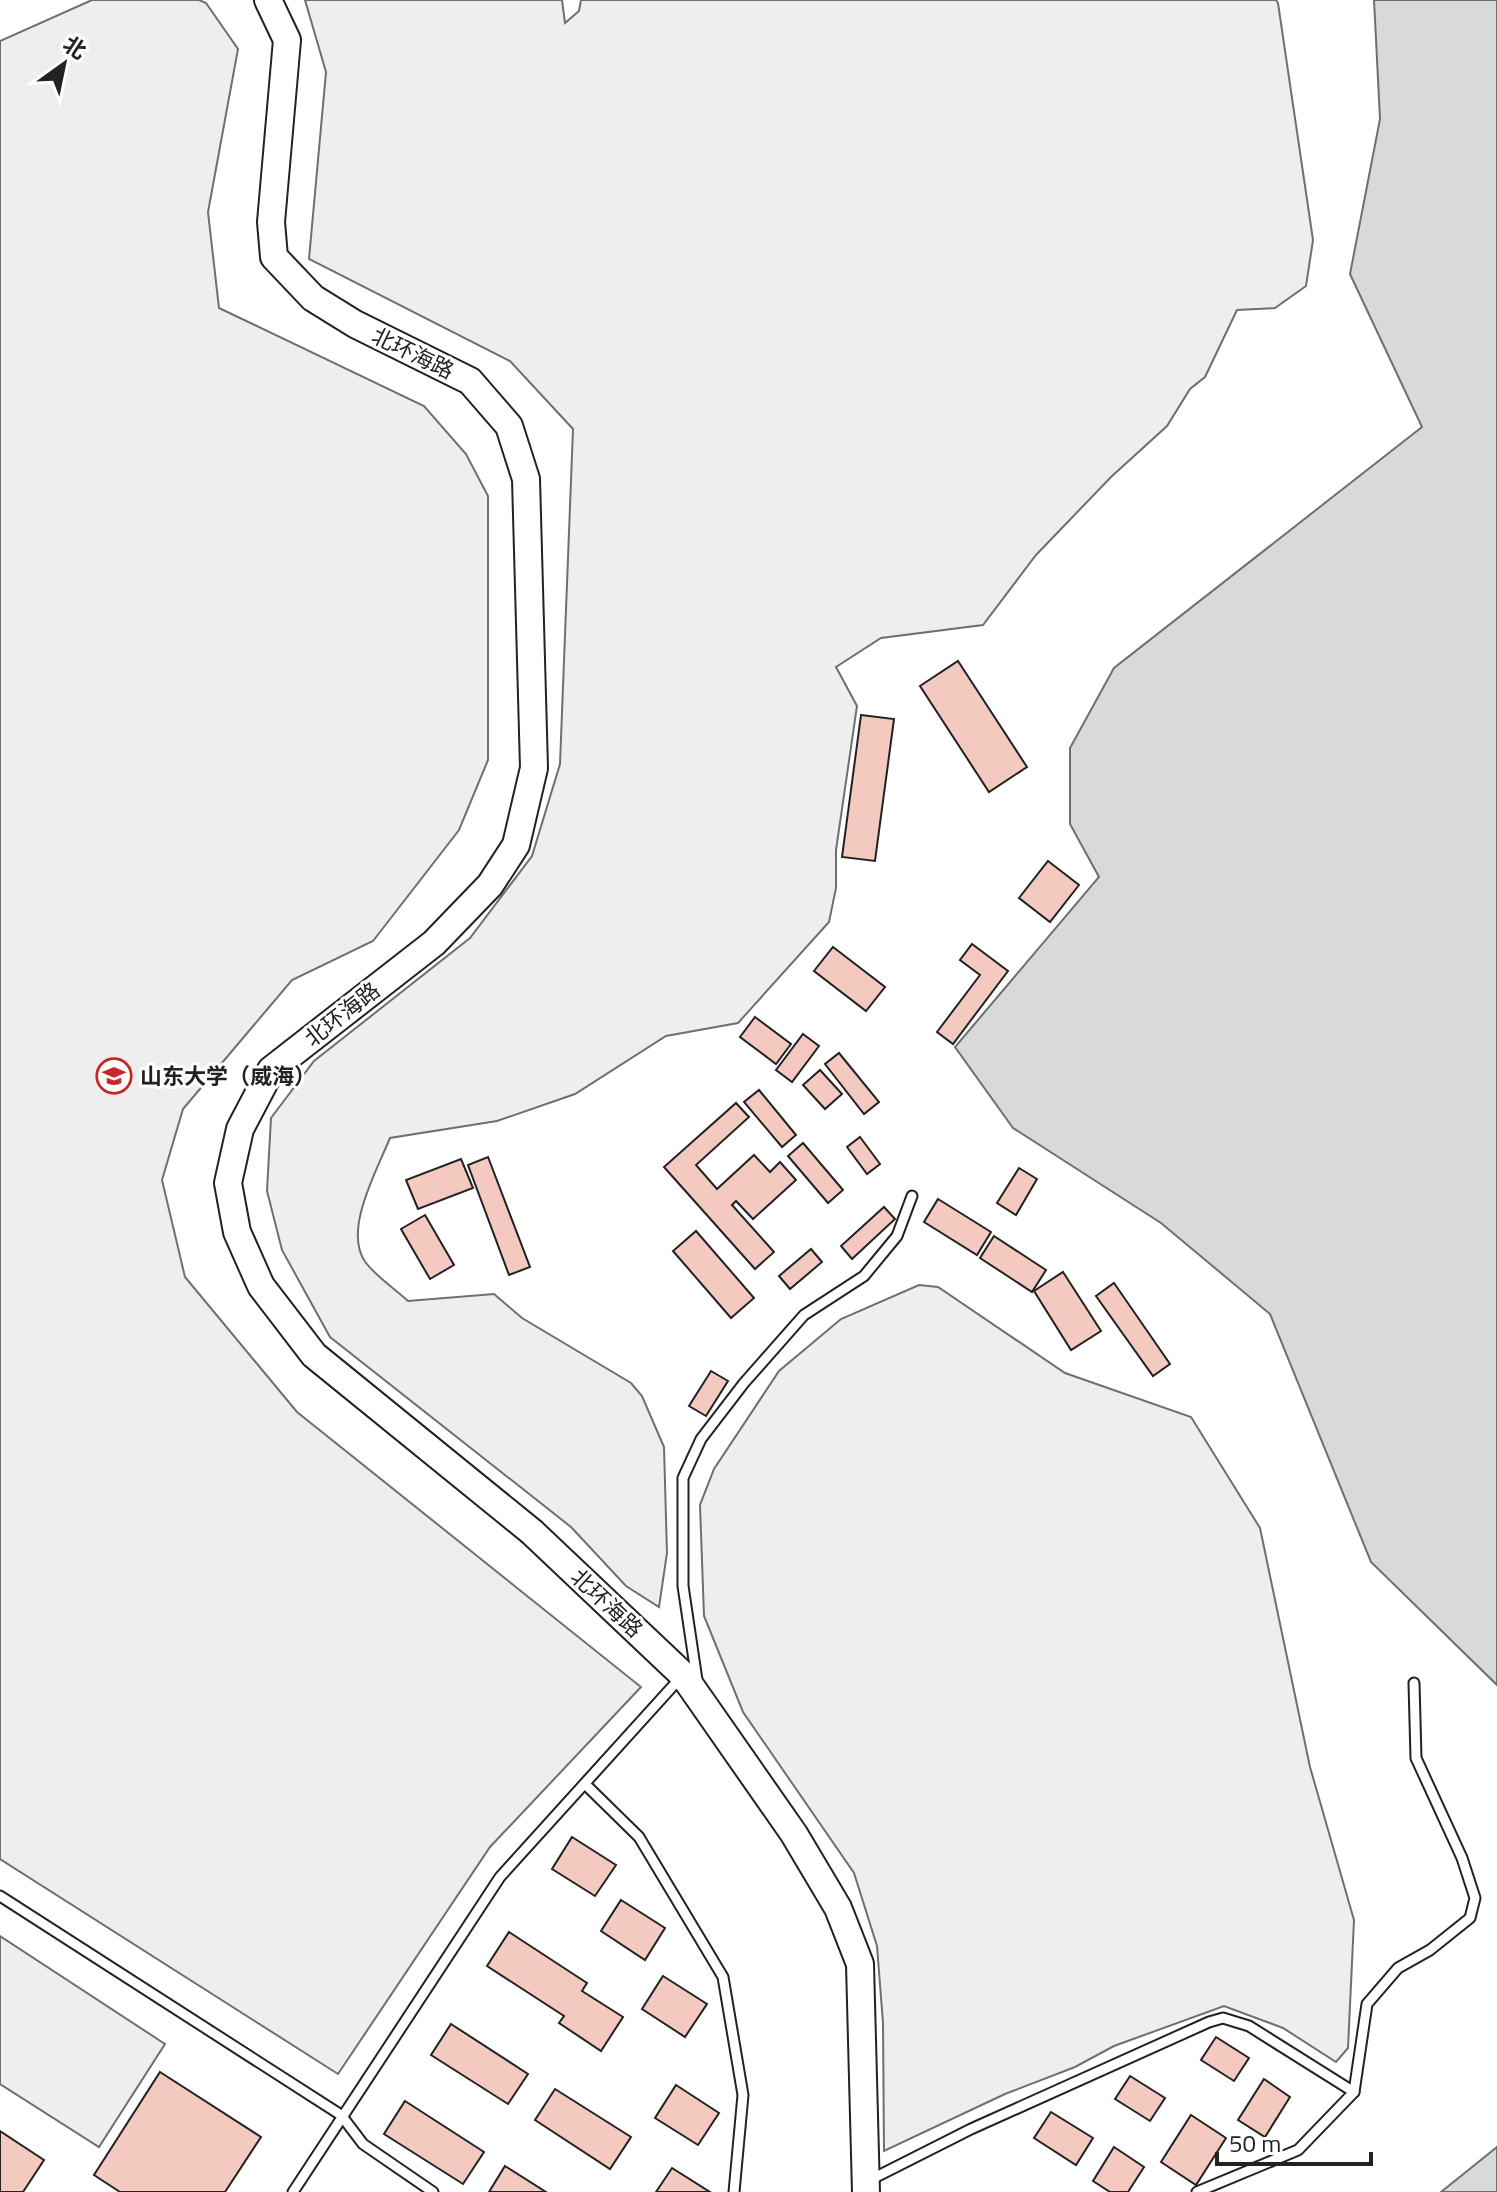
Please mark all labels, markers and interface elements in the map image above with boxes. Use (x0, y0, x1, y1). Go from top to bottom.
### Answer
north arrow (24, 24, 104, 104)
text: 北 (56, 27, 93, 67)
street label: 北环海路 (366, 318, 460, 388)
street label: 北环海路 (297, 974, 387, 1054)
school or university icon: 山东大学（威海） (95, 1057, 133, 1095)
place label: 山东大学（威海） (140, 1059, 316, 1093)
street label: 北环海路 (563, 1561, 651, 1645)
scale bar (1217, 2116, 1371, 2166)
text: 50 m (1229, 2125, 1281, 2161)

